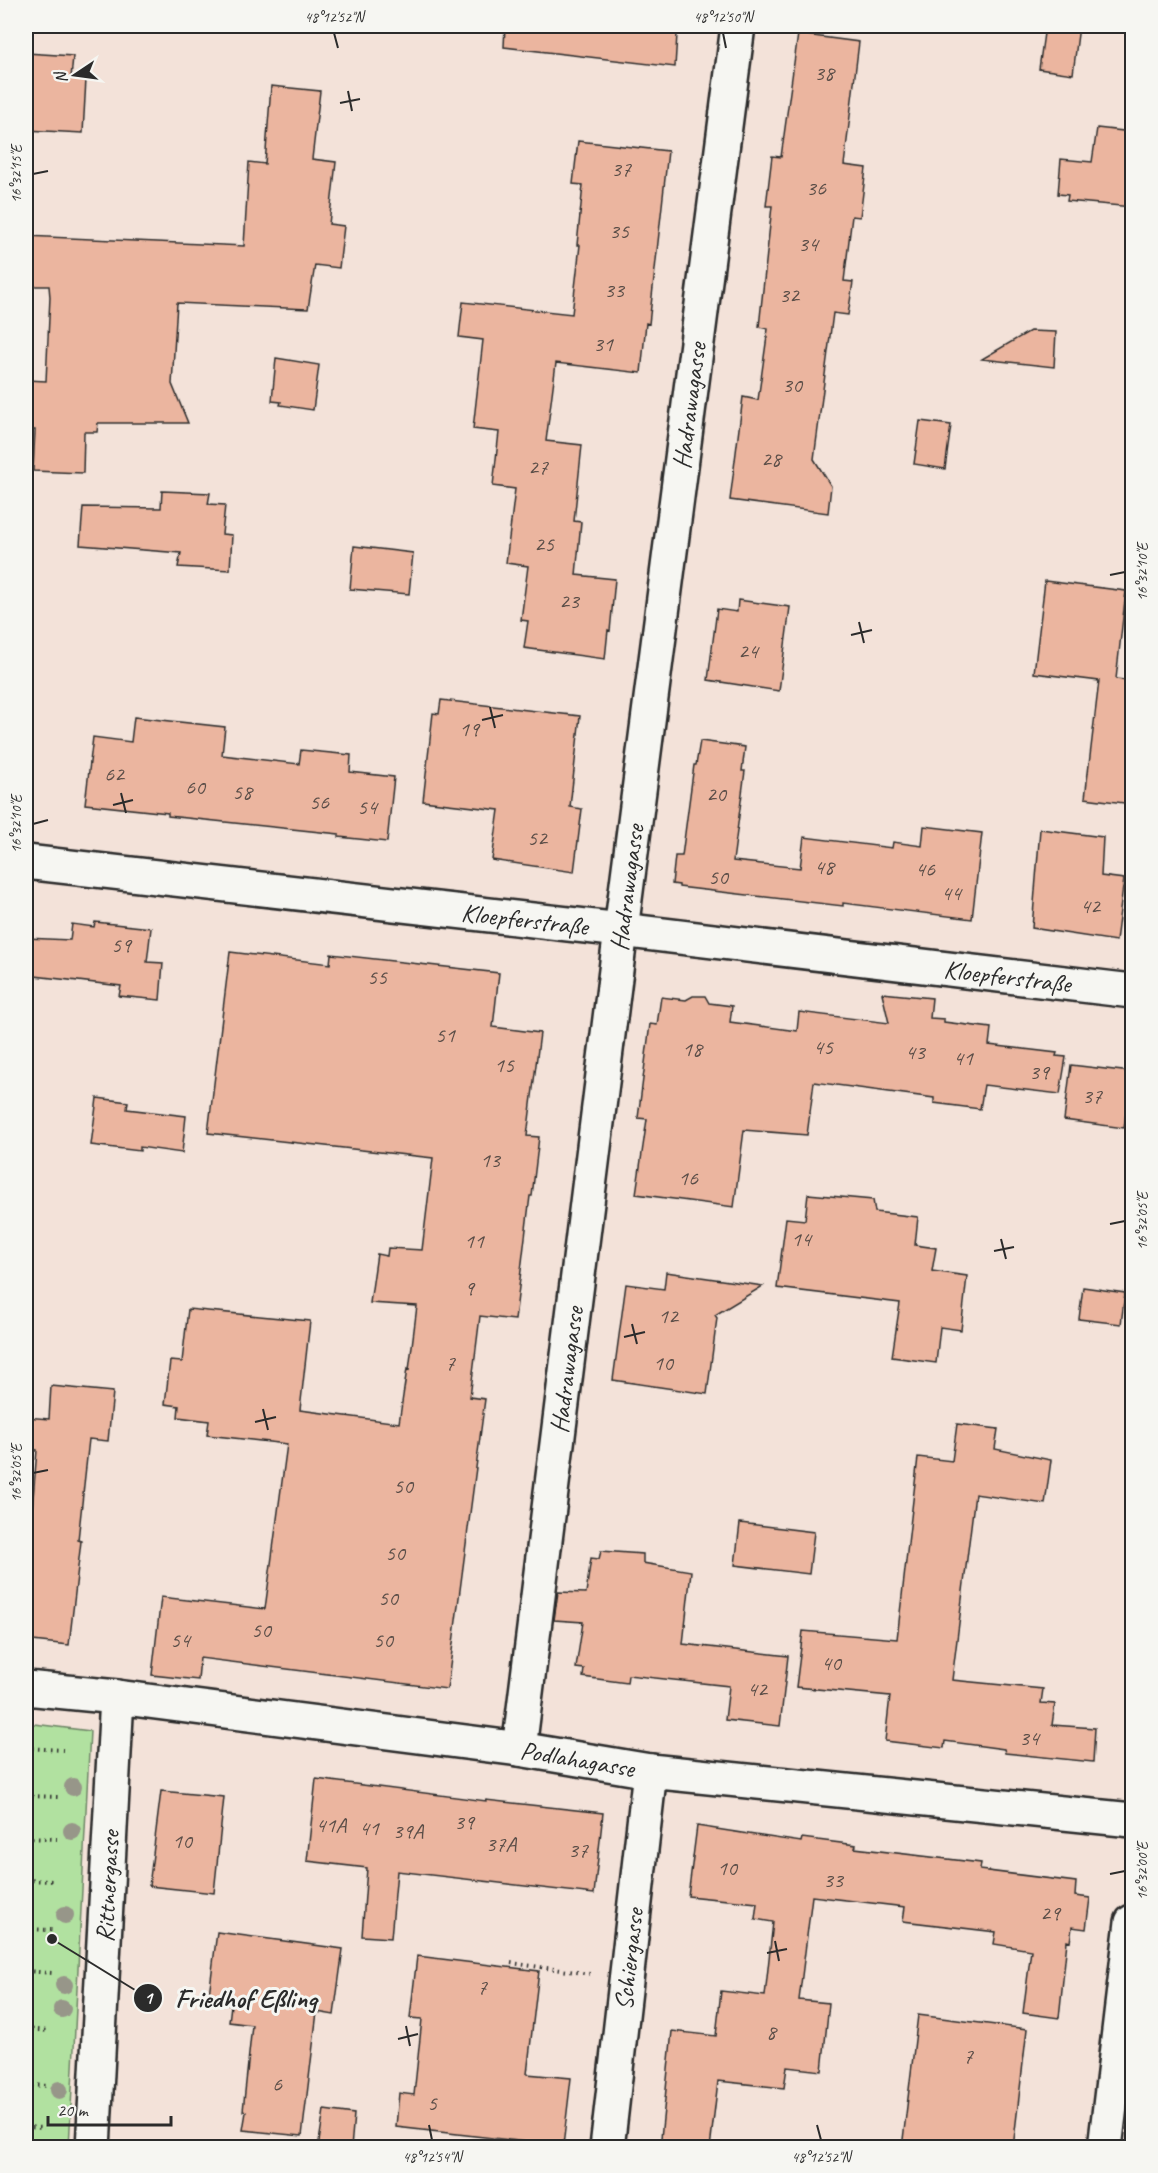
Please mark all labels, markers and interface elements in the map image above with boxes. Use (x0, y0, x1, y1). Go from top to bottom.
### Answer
text: 48°12'52"N (304, 8, 367, 27)
text: 48°12'50"N (693, 8, 756, 27)
north arrow (45, 45, 105, 105)
house number: 38 (814, 59, 836, 87)
text: N (50, 68, 72, 85)
text: 16°32'15"E (7, 143, 26, 203)
house number: 37 (611, 155, 632, 183)
house number: 36 (806, 174, 827, 202)
house number: 35 (609, 217, 630, 245)
house number: 34 (798, 230, 820, 258)
house number: 33 (604, 276, 626, 304)
house number: 32 (779, 281, 801, 309)
house number: 31 (593, 330, 614, 358)
street label: Hadrawagasse (665, 339, 714, 471)
house number: 30 (782, 371, 804, 399)
house number: 28 (761, 445, 783, 473)
house number: 27 (528, 453, 549, 481)
house number: 25 (534, 530, 555, 558)
text: 16°32'10"E (1133, 541, 1152, 601)
house number: 23 (559, 587, 581, 615)
house number: 24 (738, 637, 760, 665)
house number: 19 (459, 715, 481, 743)
house number: 62 (104, 760, 126, 788)
house number: 60 (185, 773, 207, 801)
house number: 58 (232, 778, 254, 806)
house number: 20 (706, 780, 728, 808)
house number: 56 (309, 788, 330, 816)
text: 16°32'10"E (7, 793, 26, 853)
house number: 54 (357, 793, 379, 821)
street label: Hadrawagasse (603, 821, 652, 953)
house number: 52 (527, 824, 549, 852)
house number: 48 (814, 853, 836, 881)
house number: 46 (915, 855, 936, 883)
house number: 50 (708, 863, 730, 891)
house number: 44 (941, 879, 963, 907)
house number: 42 (1080, 892, 1102, 920)
street label: Kloepferstraße (460, 896, 592, 943)
house number: 59 (111, 931, 133, 959)
street label: Kloepferstraße (942, 953, 1075, 1001)
house number: 55 (367, 963, 388, 991)
house number: 51 (435, 1021, 456, 1049)
house number: 45 (813, 1033, 834, 1061)
house number: 18 (682, 1035, 704, 1063)
house number: 43 (905, 1038, 927, 1066)
house number: 41 (953, 1044, 974, 1072)
house number: 15 (494, 1051, 515, 1079)
house number: 39 (1029, 1058, 1051, 1086)
house number: 37 (1082, 1082, 1103, 1110)
house number: 13 (480, 1146, 502, 1174)
house number: 16 (678, 1164, 699, 1192)
text: 16°32'05"E (1133, 1190, 1152, 1250)
house number: 14 (791, 1225, 813, 1253)
house number: 11 (464, 1227, 485, 1255)
house number: 9 (464, 1274, 476, 1302)
house number: 12 (658, 1302, 680, 1330)
street label: Hadrawagasse (542, 1303, 591, 1435)
house number: 7 (445, 1349, 456, 1377)
house number: 10 (653, 1349, 675, 1377)
text: 16°32'05"E (7, 1442, 26, 1502)
house number: 50 (393, 1472, 415, 1500)
house number: 50 (385, 1539, 407, 1567)
house number: 50 (378, 1584, 400, 1612)
house number: 50 (251, 1616, 273, 1644)
house number: 54 (170, 1626, 192, 1654)
house number: 50 (373, 1626, 395, 1654)
house number: 40 (821, 1649, 843, 1677)
house number: 42 (747, 1675, 769, 1703)
house number: 34 (1019, 1724, 1041, 1752)
street label: Podlahagasse (518, 1734, 638, 1785)
house number: 39 (454, 1808, 476, 1836)
house number: 41A (316, 1811, 347, 1839)
house number: 41 (359, 1814, 380, 1842)
house number: 39A (393, 1817, 424, 1845)
street label: Rittnergasse (88, 1827, 127, 1943)
house number: 10 (172, 1827, 194, 1855)
house number: 37A (486, 1830, 517, 1858)
house number: 37 (568, 1836, 589, 1864)
text: 16°32'00"E (1133, 1840, 1152, 1900)
house number: 10 (717, 1854, 739, 1882)
house number: 33 (823, 1866, 845, 1894)
house number: 29 (1040, 1899, 1062, 1927)
street label: Schiergasse (607, 1904, 651, 2012)
house number: 7 (477, 1973, 488, 2001)
callout: Friedhof Eßling (133, 1975, 329, 2020)
text: Friedhof Eßling (175, 1981, 319, 2015)
text: 1 (144, 1987, 154, 2009)
house number: 8 (766, 2018, 778, 2046)
house number: 7 (963, 2042, 974, 2070)
house number: 6 (272, 2070, 283, 2098)
scale bar (48, 2089, 171, 2127)
house number: 5 (427, 2089, 438, 2117)
text: 20 m (57, 2099, 90, 2121)
text: 48°12'54"N (402, 2148, 465, 2167)
text: 48°12'52"N (791, 2148, 854, 2167)

